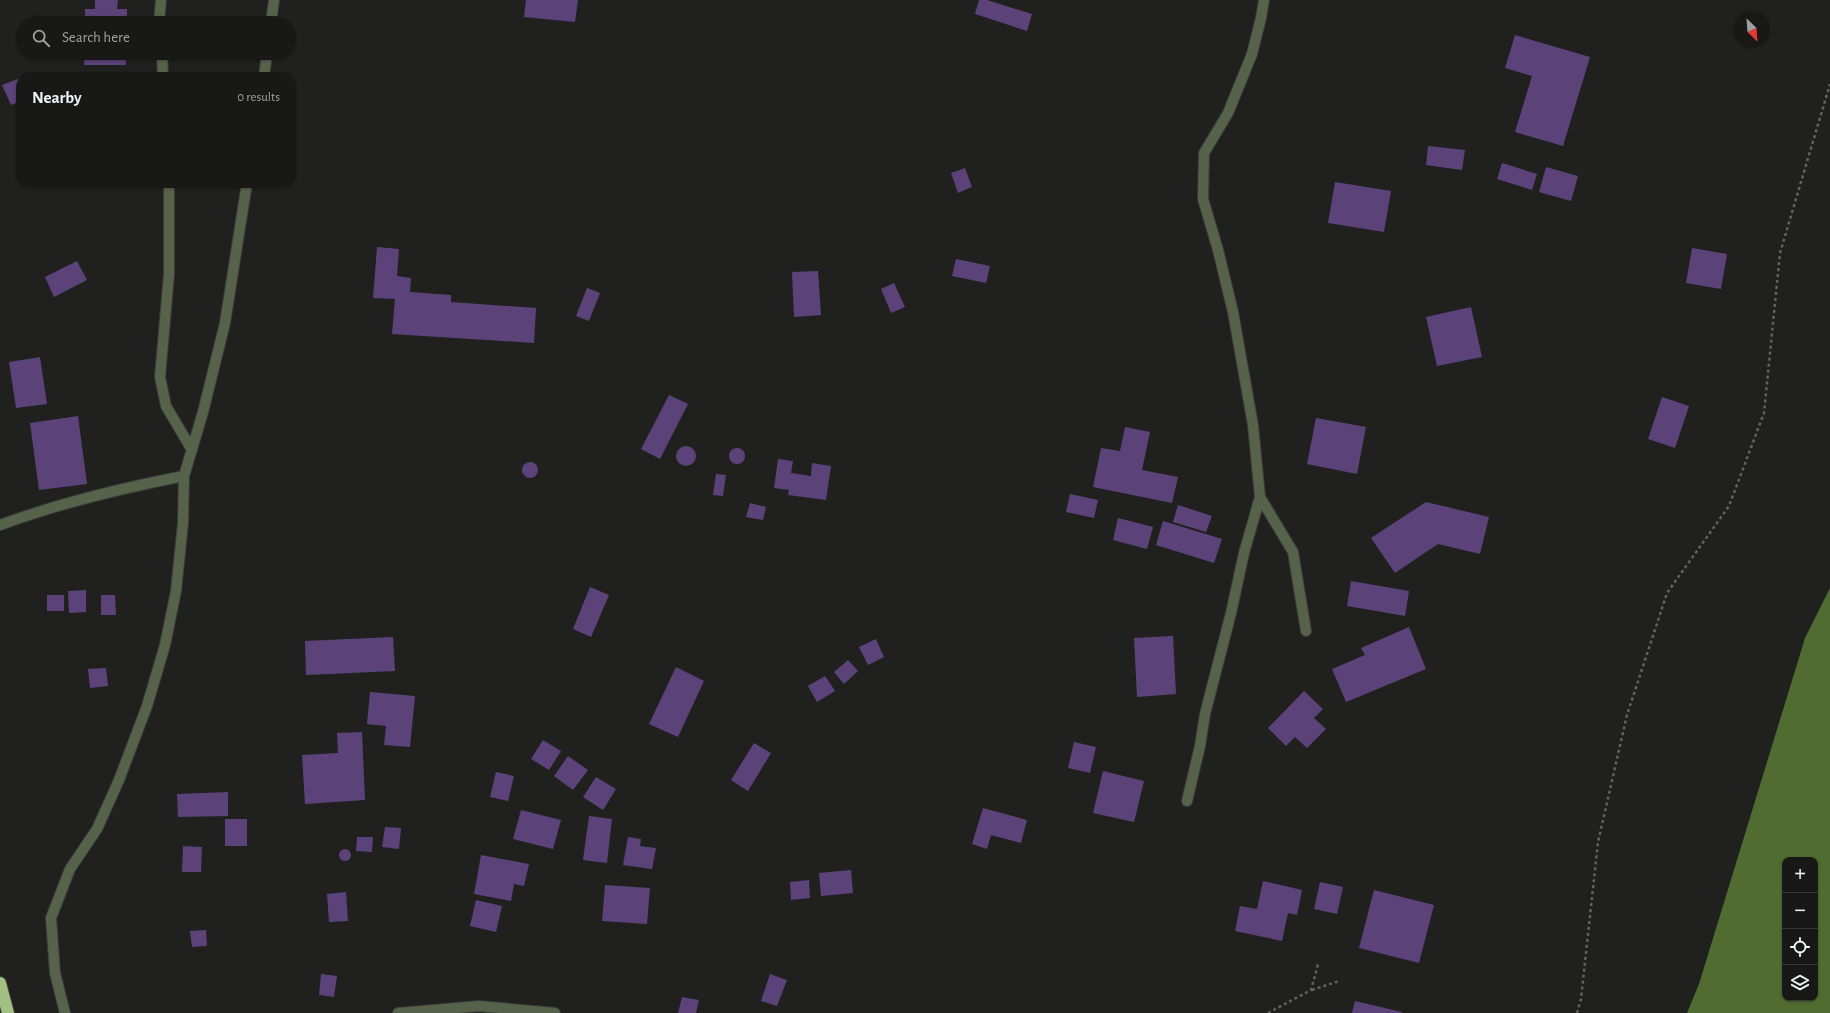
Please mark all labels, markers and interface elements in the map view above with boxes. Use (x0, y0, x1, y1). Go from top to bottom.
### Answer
north arrow (1734, 12, 1770, 48)
search box (16, 16, 296, 60)
icon: search (30, 27, 52, 49)
text: Search here (62, 30, 130, 45)
text: Nearby (32, 89, 82, 106)
text: 0 results (237, 91, 280, 104)
map controls (1782, 857, 1818, 1001)
button: + (1782, 857, 1818, 893)
button: − (1782, 893, 1818, 929)
button: locate (1782, 929, 1818, 965)
button: layers (1782, 965, 1818, 1001)

